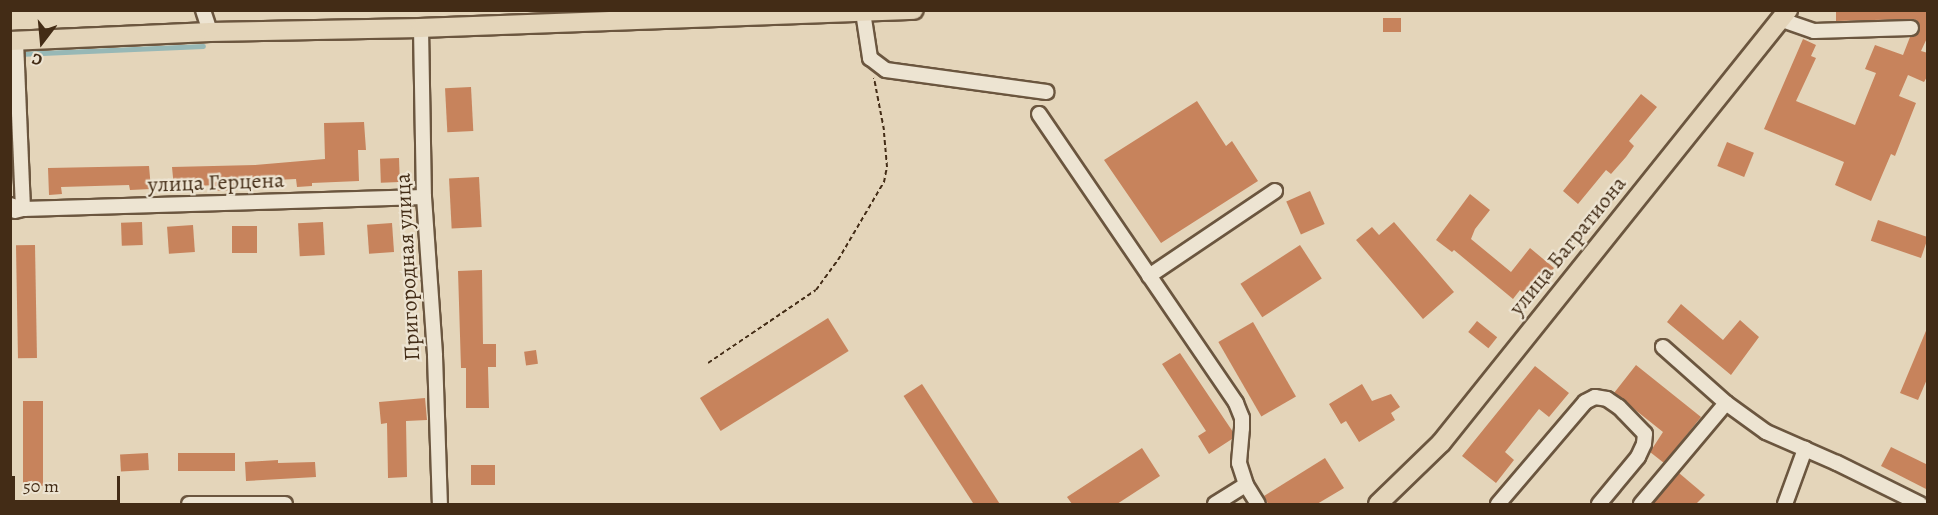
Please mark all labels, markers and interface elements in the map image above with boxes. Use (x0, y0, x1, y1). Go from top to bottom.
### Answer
north arrow (12, 12, 72, 72)
text: С (29, 47, 45, 71)
street label: улица Герцена (147, 167, 285, 199)
street label: улица Багратиона (1504, 171, 1632, 321)
street label: Пригородная улица (390, 172, 426, 362)
scale bar (15, 464, 123, 502)
text: 50 m (23, 474, 59, 498)

